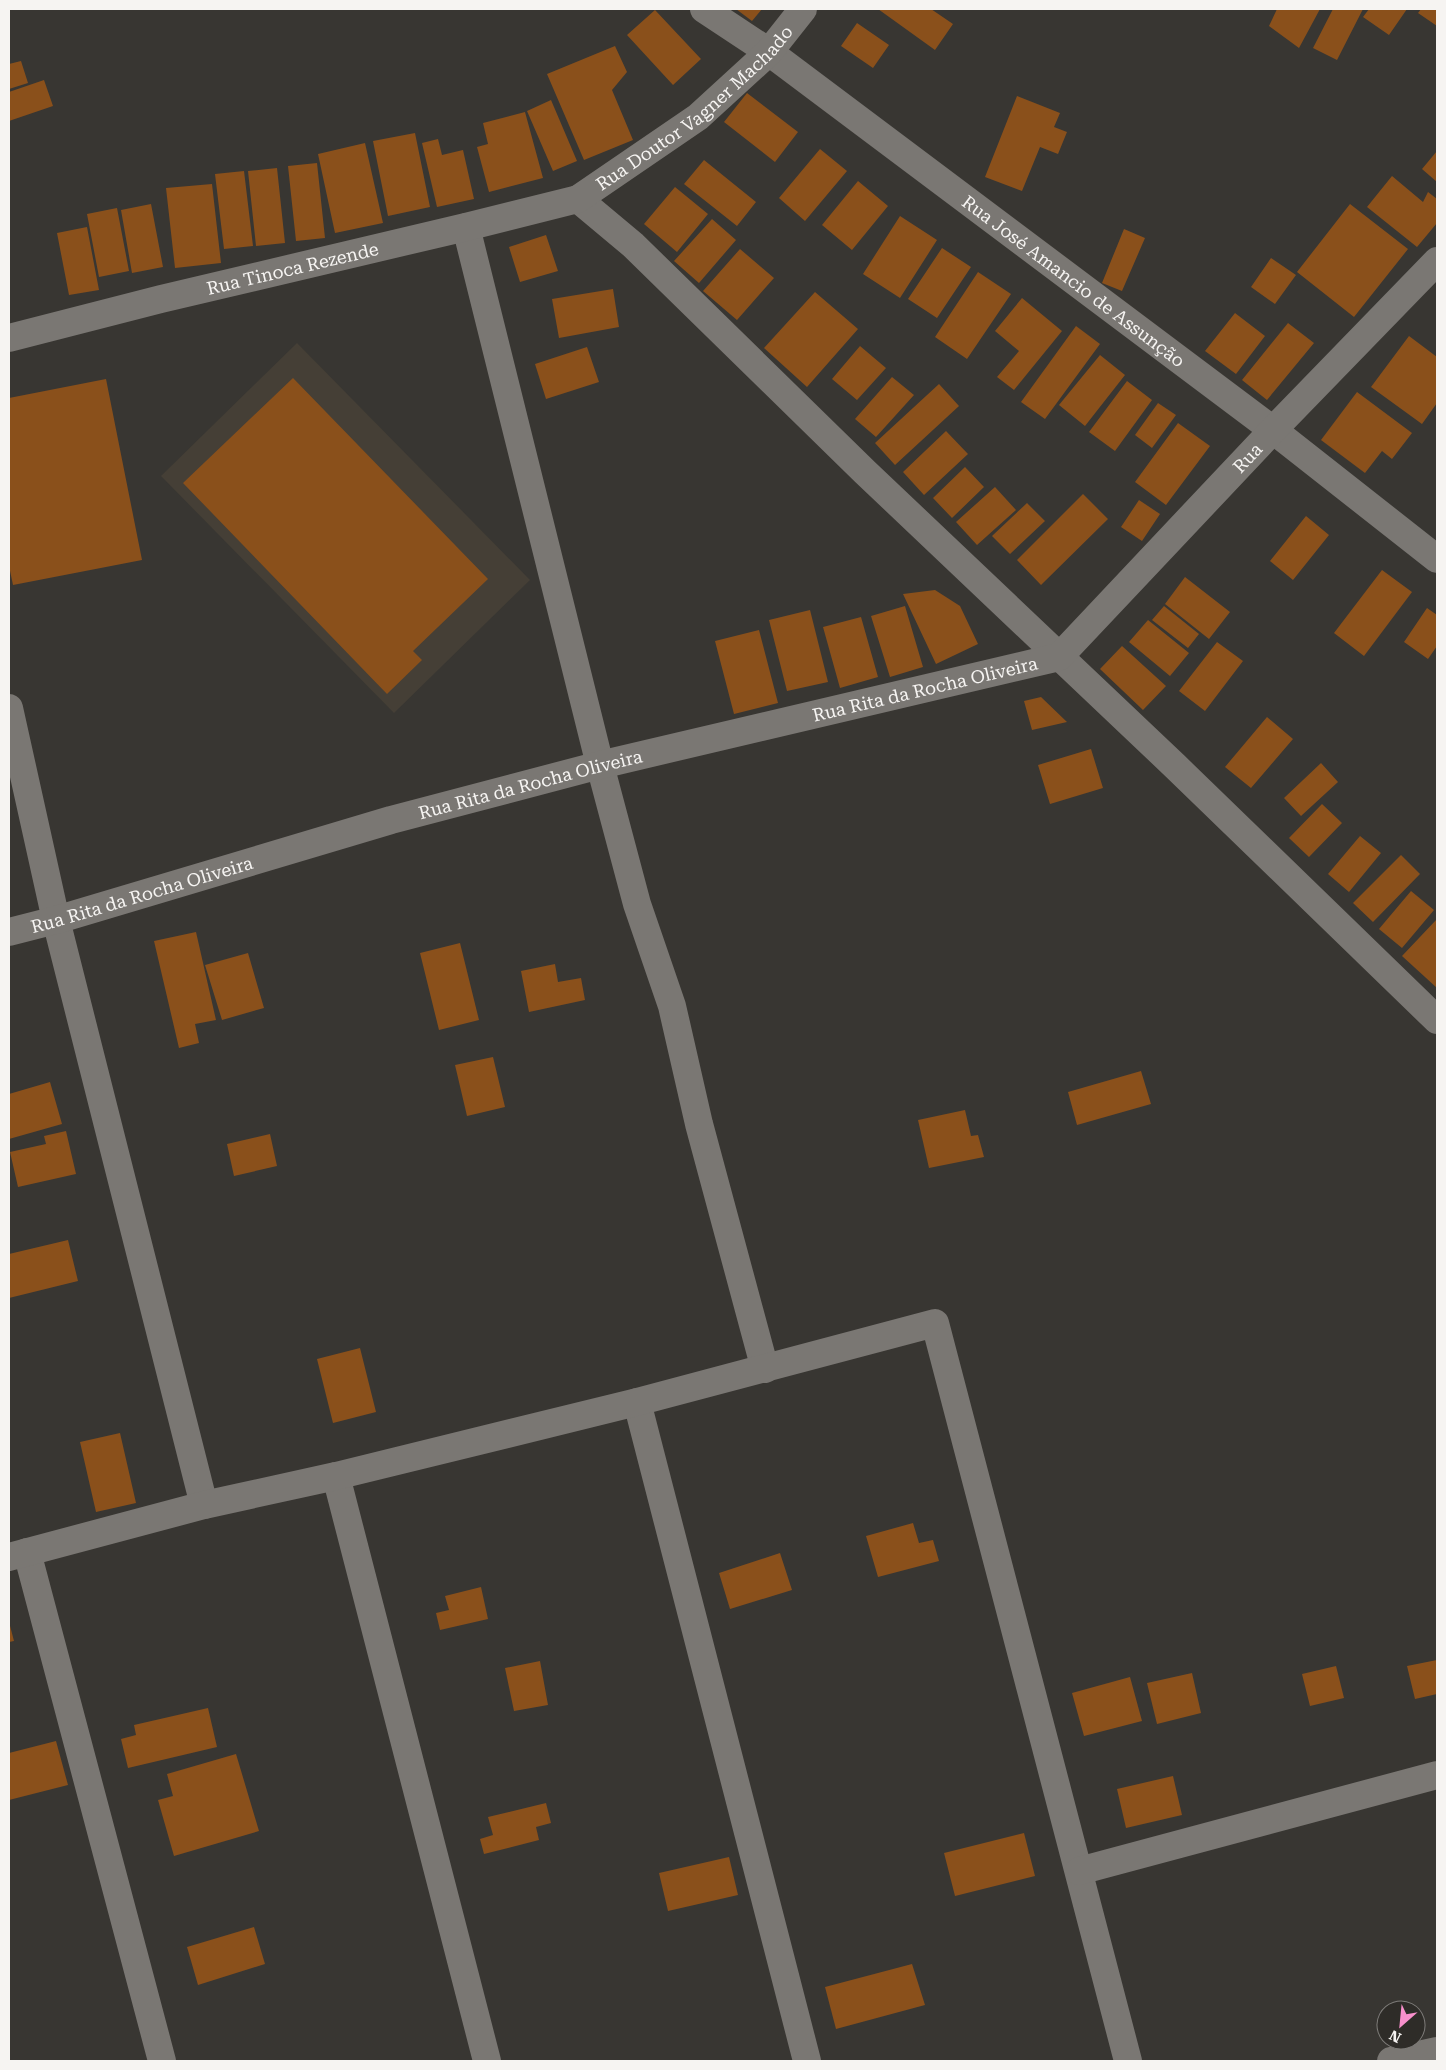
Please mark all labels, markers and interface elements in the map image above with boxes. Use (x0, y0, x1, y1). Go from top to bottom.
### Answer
street label: Rua Doutor Vagner Machado (592, 21, 797, 194)
street label: Rua José Amancio de Assunção (958, 190, 1189, 371)
street label: Rua Tinoca Rezende (204, 237, 381, 298)
street label: Rua (1228, 438, 1266, 477)
street label: Rua Rita da Rocha Oliveira (810, 652, 1040, 725)
street label: Rua Rita da Rocha Oliveira (416, 745, 644, 823)
street label: Rua Rita da Rocha Oliveira (28, 851, 255, 937)
north arrow (1376, 2000, 1426, 2050)
text: N (1386, 2027, 1404, 2046)

